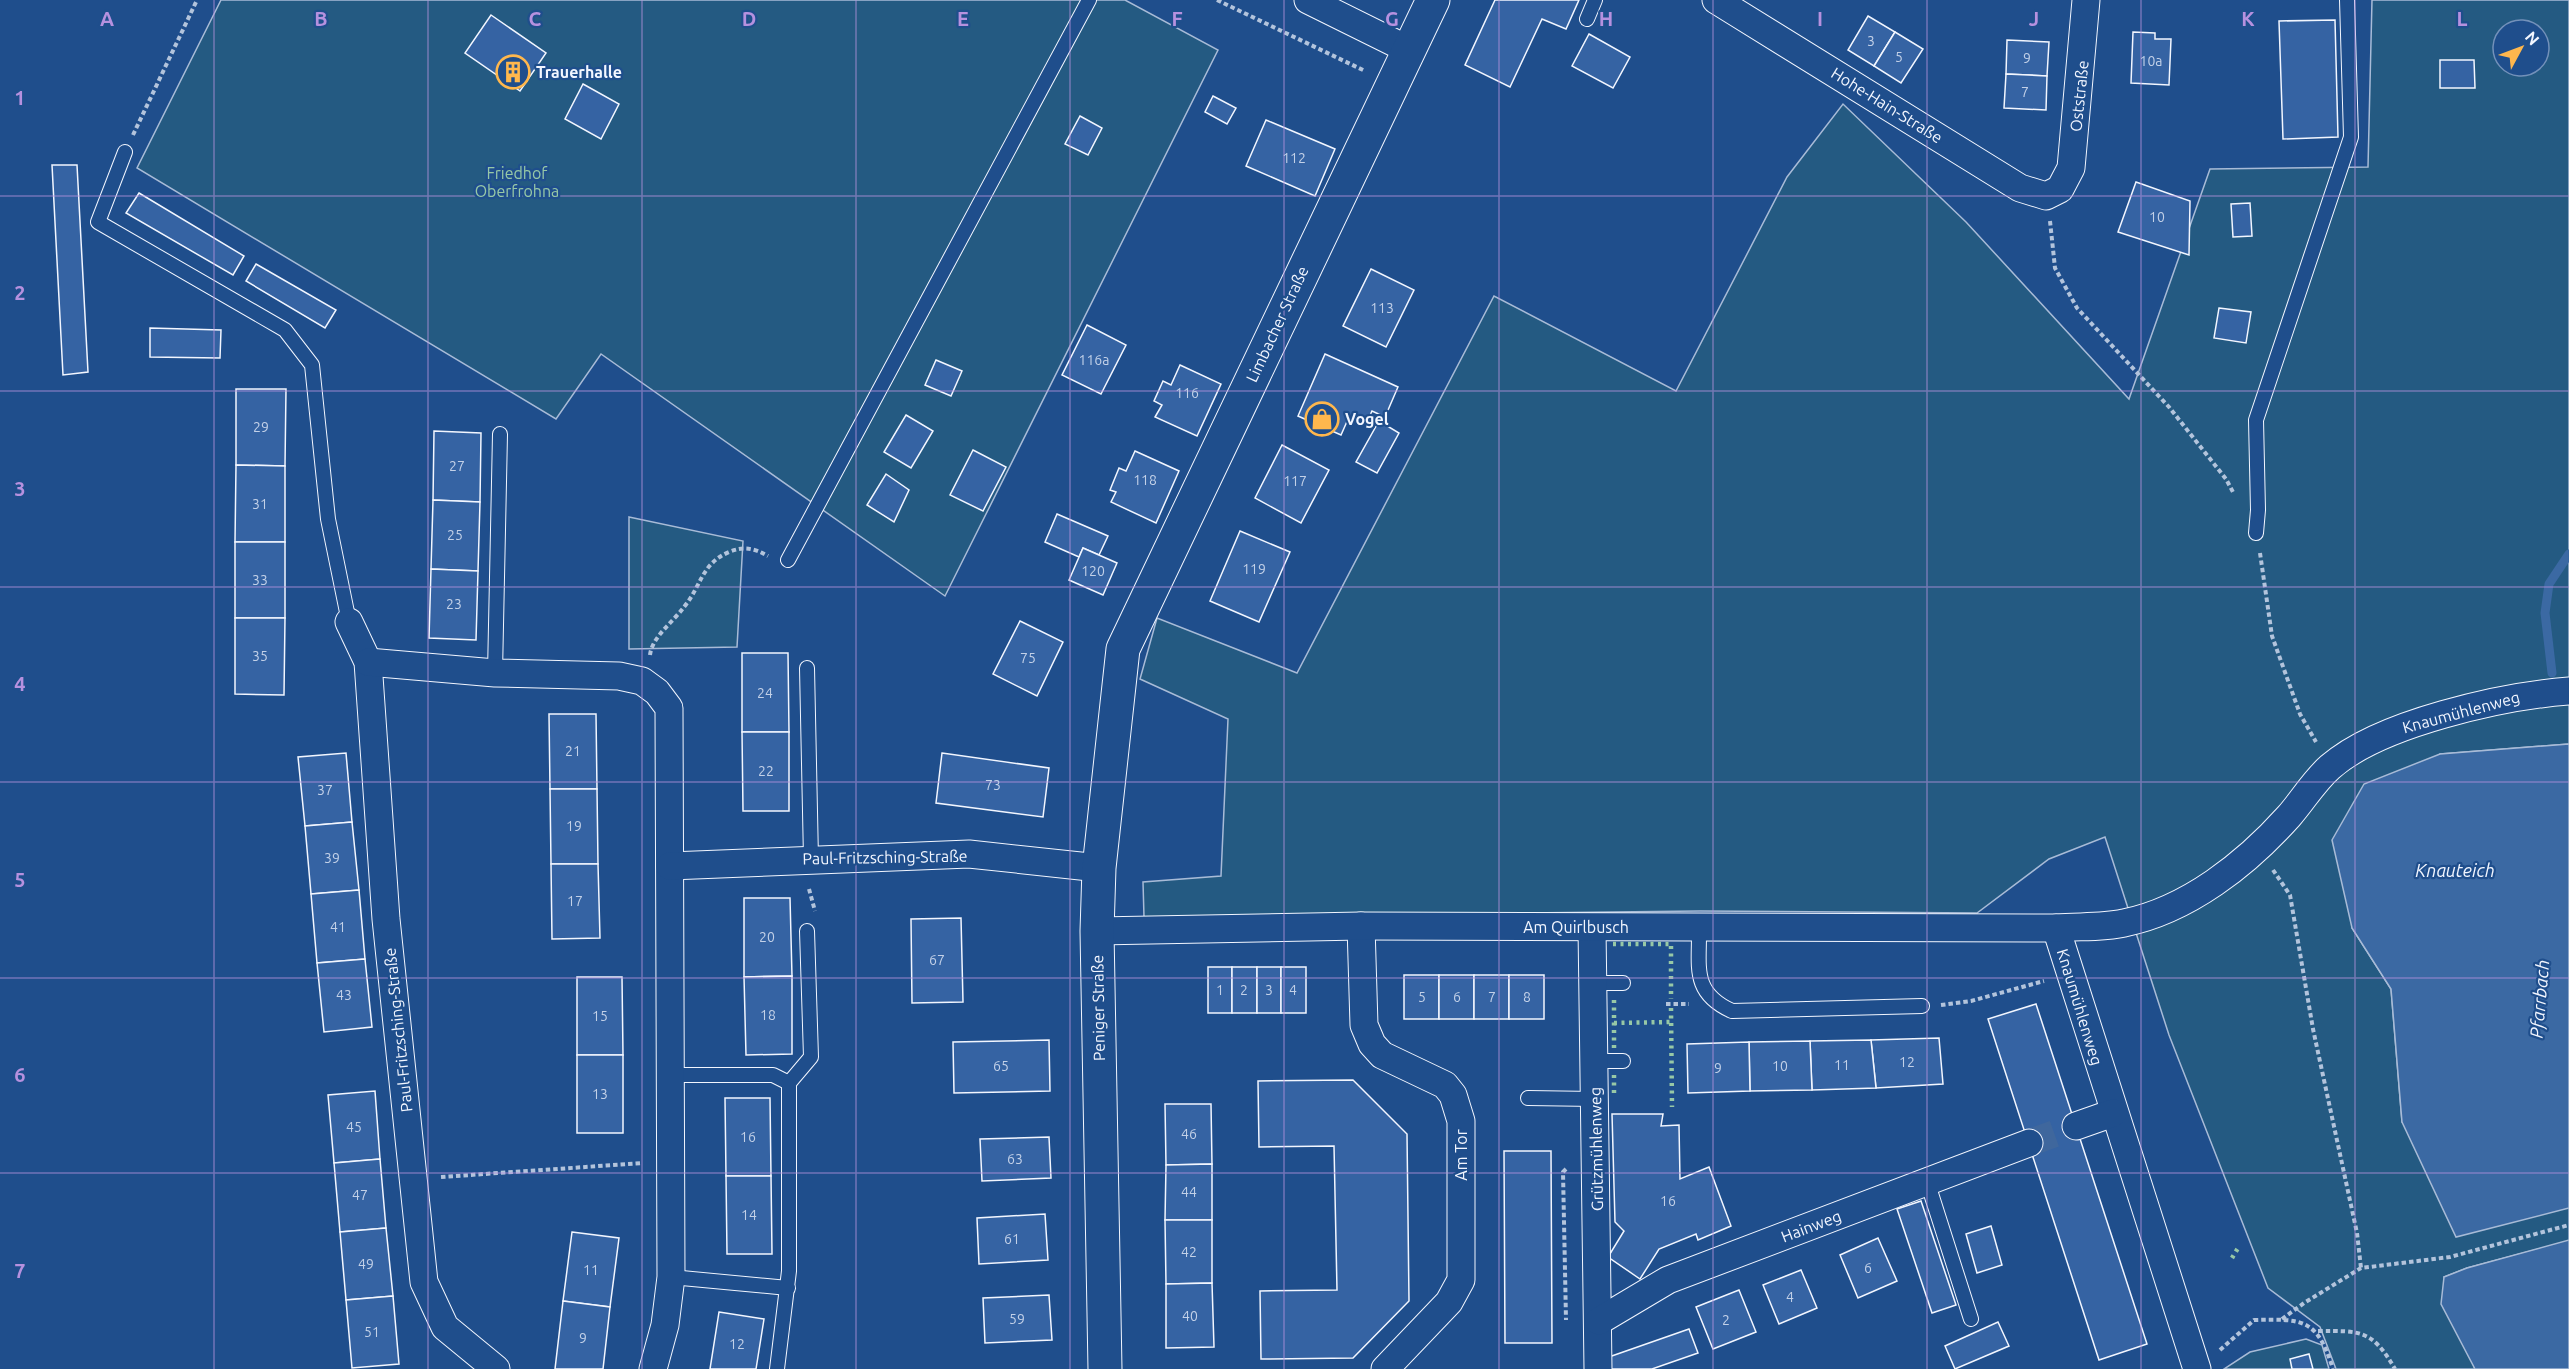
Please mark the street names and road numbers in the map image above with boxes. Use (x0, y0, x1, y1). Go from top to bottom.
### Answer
street label: Oststraße (2066, 59, 2092, 133)
street label: Hohe-Hain-Straße (1828, 64, 1946, 146)
street label: Limbacher Straße (1242, 263, 1312, 385)
street label: Knaumühlenweg (2400, 688, 2522, 736)
street label: Paul-Fritzsching-Straße (802, 847, 968, 867)
street label: Am Quirlbusch (1523, 918, 1629, 936)
street label: Paul-Fritzsching-Straße (380, 947, 416, 1113)
street label: Knaumühlenweg (2054, 947, 2106, 1067)
street label: Peniger Straße (1088, 955, 1108, 1061)
street label: Grützmühlenweg (1586, 1087, 1606, 1211)
street label: Am Tor (1452, 1129, 1470, 1181)
street label: Hainweg (1778, 1206, 1844, 1246)

